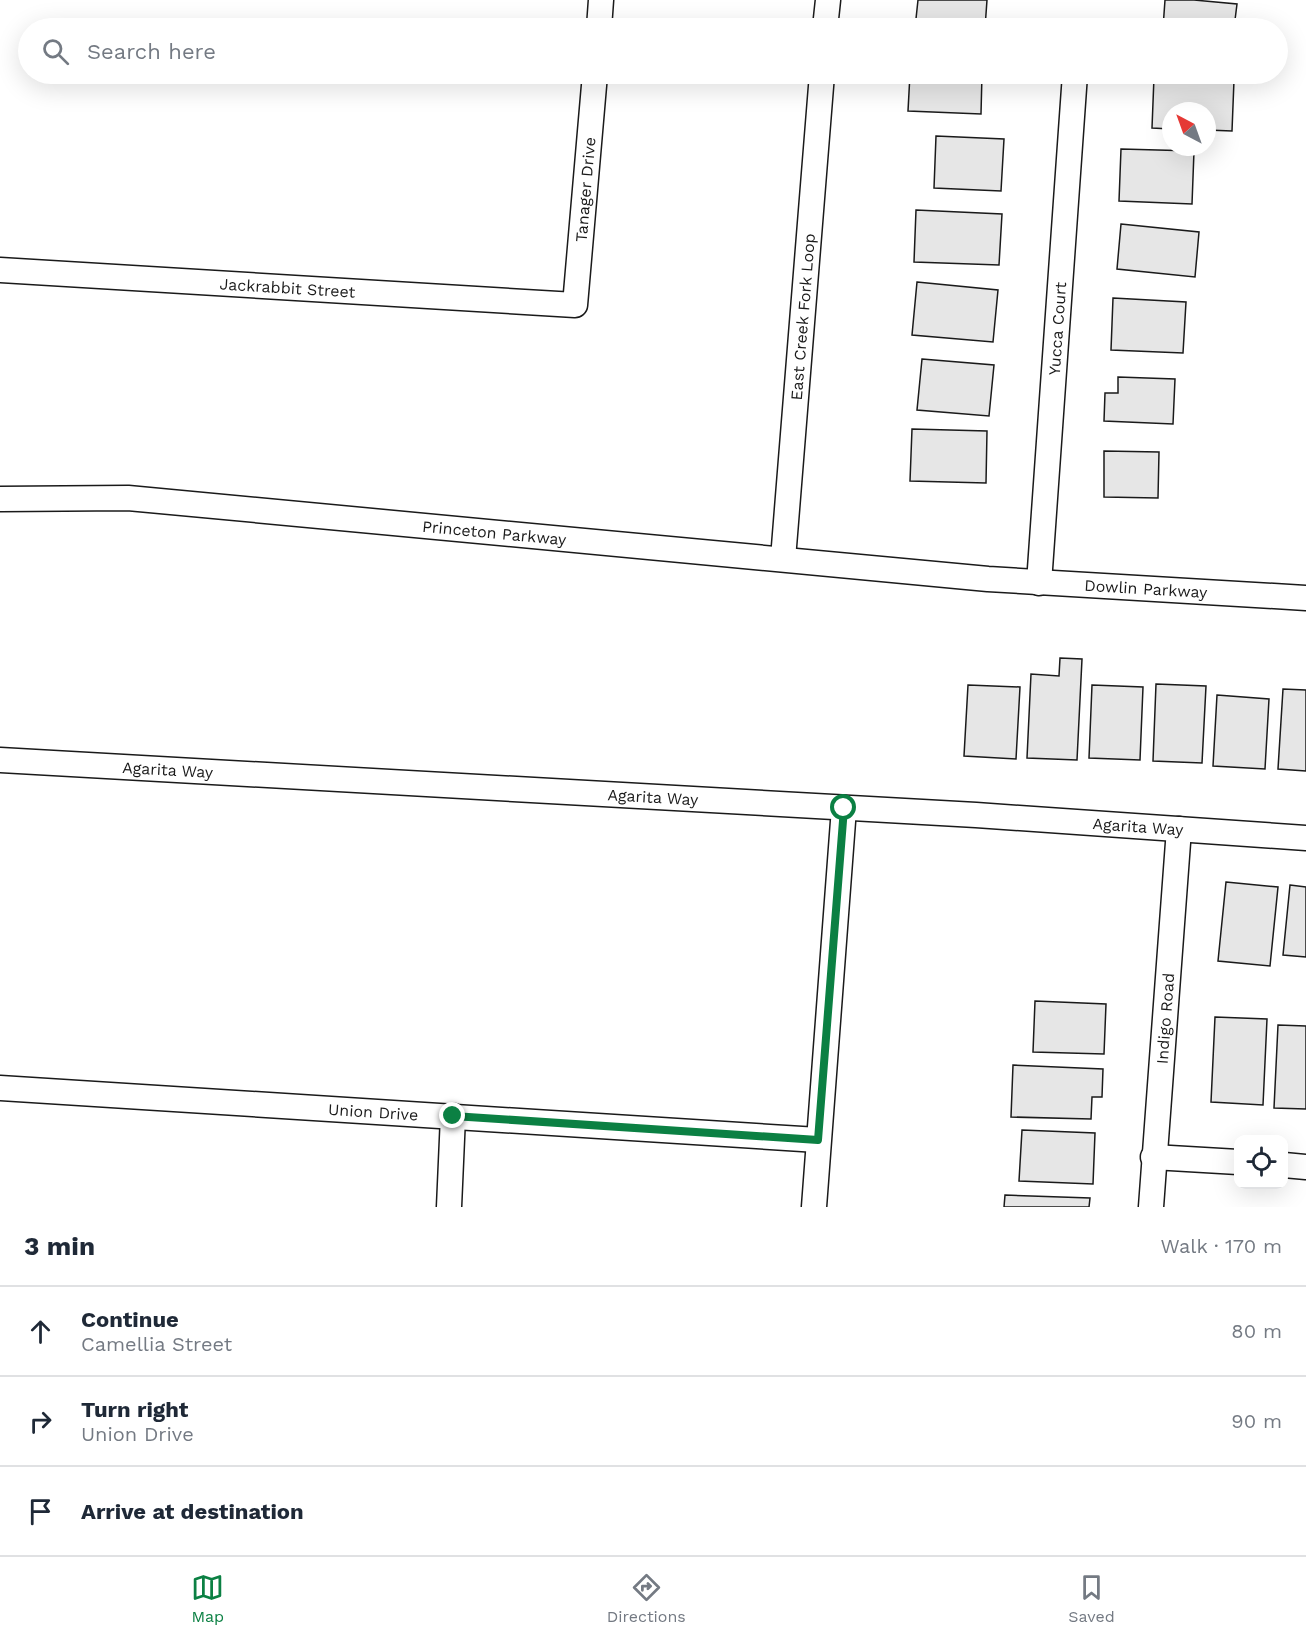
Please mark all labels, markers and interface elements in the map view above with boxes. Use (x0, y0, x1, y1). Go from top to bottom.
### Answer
search box (18, 18, 1288, 84)
icon: search (39, 35, 72, 68)
text: Search here (87, 39, 216, 64)
north arrow (1162, 102, 1216, 156)
street label: Tanager Drive (571, 136, 600, 243)
street label: East Creek Fork Loop (787, 232, 819, 401)
street label: Jackrabbit Street (219, 274, 356, 302)
street label: Yucca Court (1045, 281, 1070, 376)
street label: Princeton Parkway (421, 517, 568, 549)
street label: Dowlin Parkway (1084, 576, 1209, 602)
street label: Agarita Way (122, 758, 214, 782)
street label: Agarita Way (607, 785, 700, 809)
route start (830, 794, 856, 820)
street label: Agarita Way (1092, 814, 1185, 839)
street label: Indigo Road (1153, 972, 1178, 1065)
street label: Union Drive (328, 1100, 419, 1125)
route end (439, 1102, 465, 1128)
map controls (1234, 1135, 1288, 1189)
button: locate (1234, 1135, 1288, 1189)
text: 3 min (24, 1231, 95, 1261)
text: Walk · 170 m (1161, 1234, 1282, 1258)
text: Continue (81, 1307, 179, 1332)
icon: ahead (24, 1315, 57, 1348)
text: 80 m (1231, 1319, 1282, 1343)
text: Camellia Street (81, 1332, 232, 1356)
text: Turn right (81, 1397, 188, 1422)
icon: right (24, 1405, 57, 1438)
text: 90 m (1231, 1409, 1282, 1433)
text: Union Drive (81, 1422, 194, 1446)
icon: arrive (24, 1495, 57, 1528)
text: Arrive at destination (81, 1499, 304, 1524)
tab: Map (191, 1571, 224, 1626)
tab: Directions (607, 1571, 686, 1626)
tab: Saved (1068, 1571, 1115, 1626)

